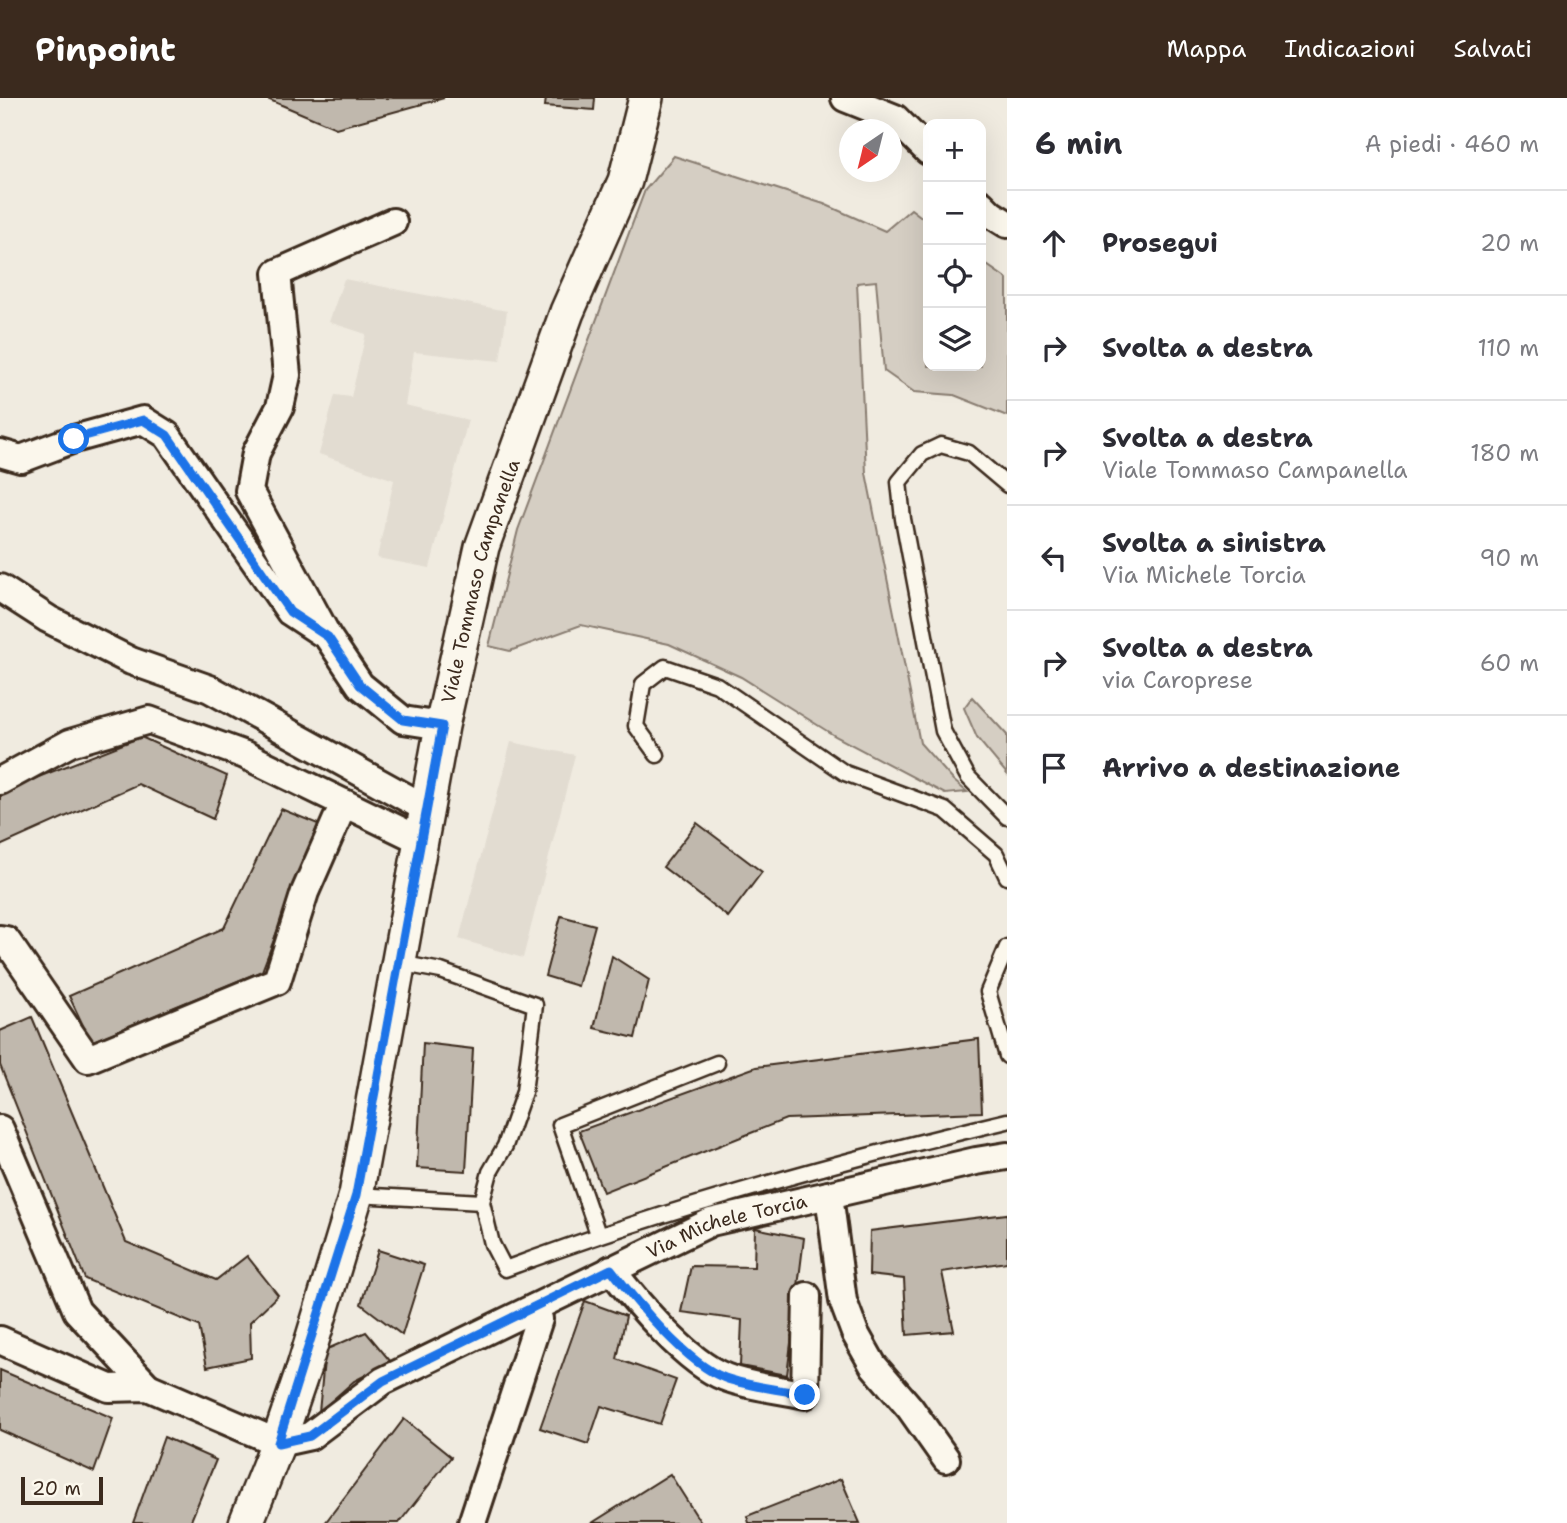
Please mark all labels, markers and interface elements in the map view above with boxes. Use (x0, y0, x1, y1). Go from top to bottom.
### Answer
text: Pinpoint (35, 27, 176, 72)
text: Mappa (1166, 33, 1246, 65)
text: Indicazioni (1284, 33, 1416, 65)
text: Salvati (1454, 33, 1532, 65)
north arrow (839, 119, 902, 182)
map controls (923, 119, 986, 371)
button: + (923, 119, 986, 182)
text: 6 min (1035, 123, 1122, 164)
text: A piedi · 460 m (1365, 129, 1539, 159)
button: − (923, 182, 986, 245)
icon: ahead (1035, 224, 1073, 262)
text: Prosegui (1102, 225, 1218, 260)
text: 20 m (1480, 228, 1539, 258)
button: locate (923, 245, 986, 308)
button: layers (923, 308, 986, 371)
icon: right (1035, 329, 1073, 367)
text: Svolta a destra (1102, 330, 1313, 365)
text: 110 m (1477, 333, 1539, 363)
text: Svolta a destra (1102, 420, 1313, 455)
route start (58, 423, 89, 454)
icon: right (1035, 434, 1073, 472)
text: 180 m (1470, 438, 1539, 468)
street label: Viale Tommaso Campanella (435, 455, 525, 706)
text: Viale Tommaso Campanella (1102, 455, 1408, 485)
text: Svolta a sinistra (1102, 525, 1326, 560)
icon: left (1035, 539, 1073, 577)
text: 90 m (1479, 543, 1539, 573)
text: Via Michele Torcia (1102, 560, 1306, 590)
text: Svolta a destra (1102, 630, 1313, 665)
icon: right (1035, 644, 1073, 682)
text: 60 m (1480, 648, 1539, 678)
text: via Caroprese (1102, 665, 1253, 695)
icon: arrive (1035, 749, 1073, 787)
text: Arrivo a destinazione (1102, 750, 1400, 785)
street label: Via Michele Torcia (642, 1188, 809, 1264)
route end (789, 1379, 820, 1410)
scale bar (21, 1474, 103, 1506)
text: 20 m (32, 1476, 81, 1501)

